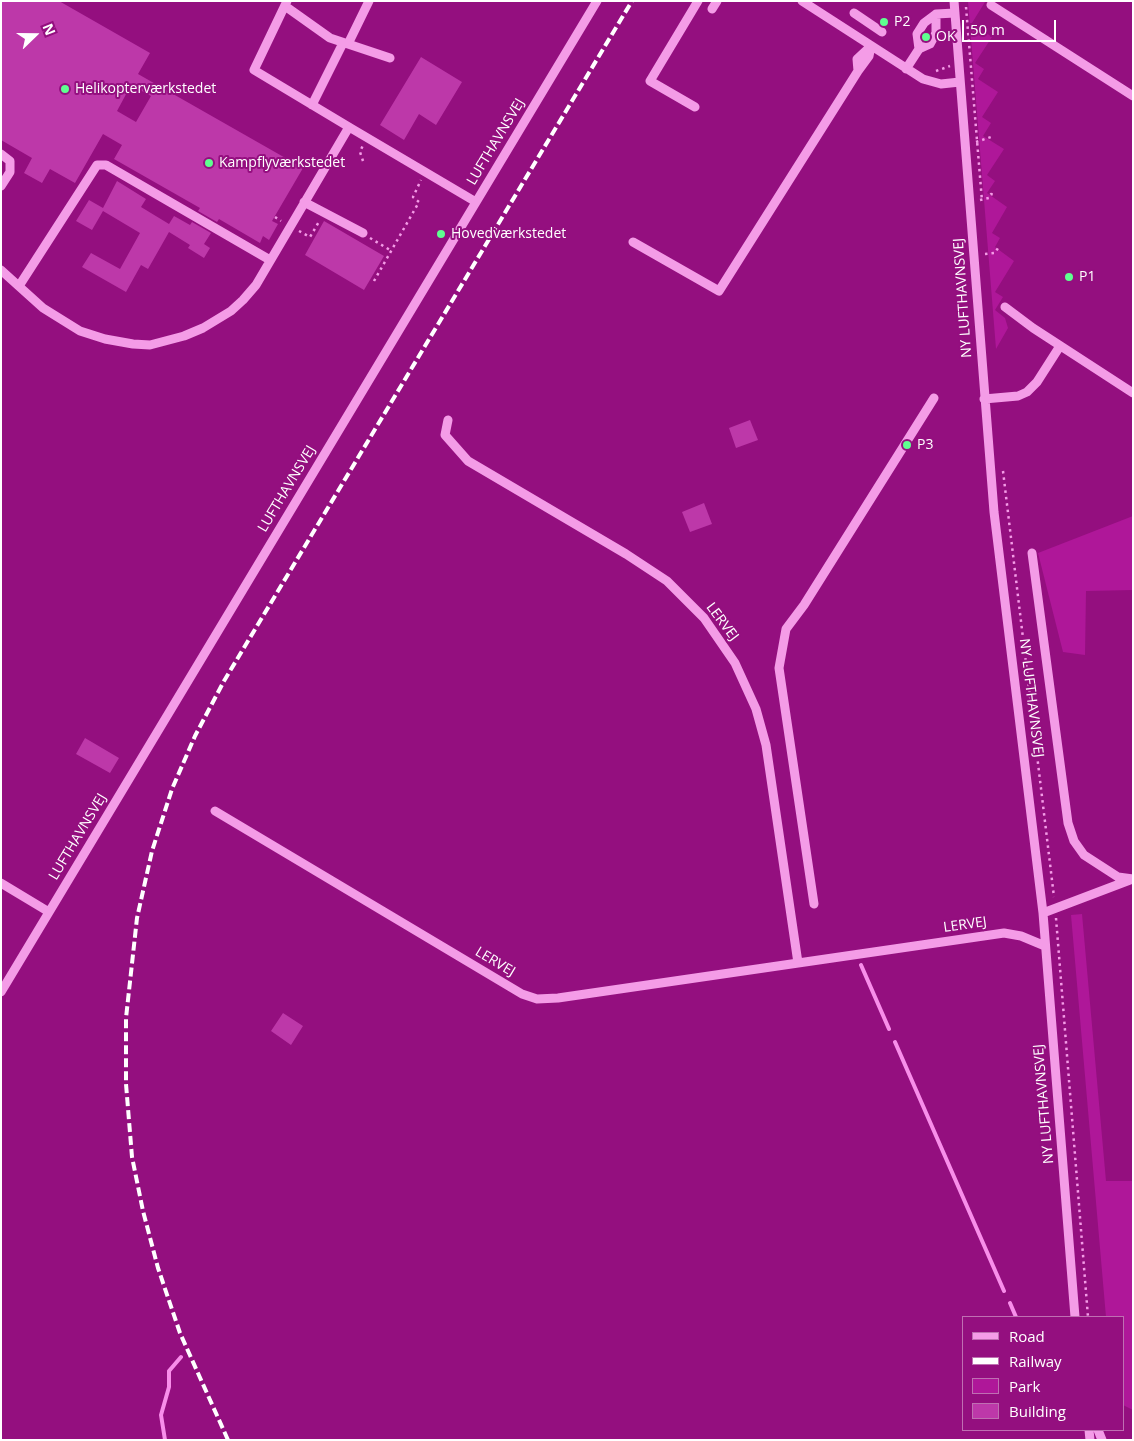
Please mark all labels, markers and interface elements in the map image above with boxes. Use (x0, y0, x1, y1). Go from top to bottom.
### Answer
north arrow (10, 10, 60, 60)
scale bar (964, 10, 1058, 42)
place label: P2 (894, 14, 910, 30)
marker: P2 (878, 16, 890, 28)
text: 50 m (970, 19, 1005, 39)
text: N (38, 20, 60, 38)
place label: OK (936, 29, 955, 45)
marker: OK (920, 31, 932, 43)
place label: Helikopterværkstedet (75, 81, 216, 97)
marker: Helikopterværkstedet (59, 83, 71, 95)
street label: LUFTHAVNSVEJ (464, 96, 528, 188)
place label: Kampflyværkstedet (219, 155, 345, 171)
marker: Kampflyværkstedet (203, 157, 215, 169)
place label: Hovedværkstedet (451, 226, 566, 242)
marker: Hovedværkstedet (435, 228, 447, 240)
street label: NY LUFTHAVNSVEJ (950, 238, 976, 358)
place label: P1 (1079, 269, 1095, 285)
marker: P1 (1063, 271, 1075, 283)
place label: P3 (917, 437, 933, 453)
marker: P3 (901, 439, 913, 451)
street label: LUFTHAVNSVEJ (255, 443, 319, 535)
street label: LERVEJ (702, 600, 742, 644)
street label: NY LUFTHAVNSVEJ (1015, 637, 1047, 759)
street label: LUFTHAVNSVEJ (46, 791, 110, 883)
street label: LERVEJ (942, 914, 988, 936)
street label: LERVEJ (472, 944, 518, 980)
street label: NY LUFTHAVNSVEJ (1030, 1043, 1058, 1165)
legend (962, 1316, 1124, 1431)
text: Road (1009, 1326, 1045, 1346)
text: Railway (1009, 1351, 1062, 1371)
text: Park (1009, 1376, 1040, 1396)
text: Building (1009, 1401, 1066, 1421)

